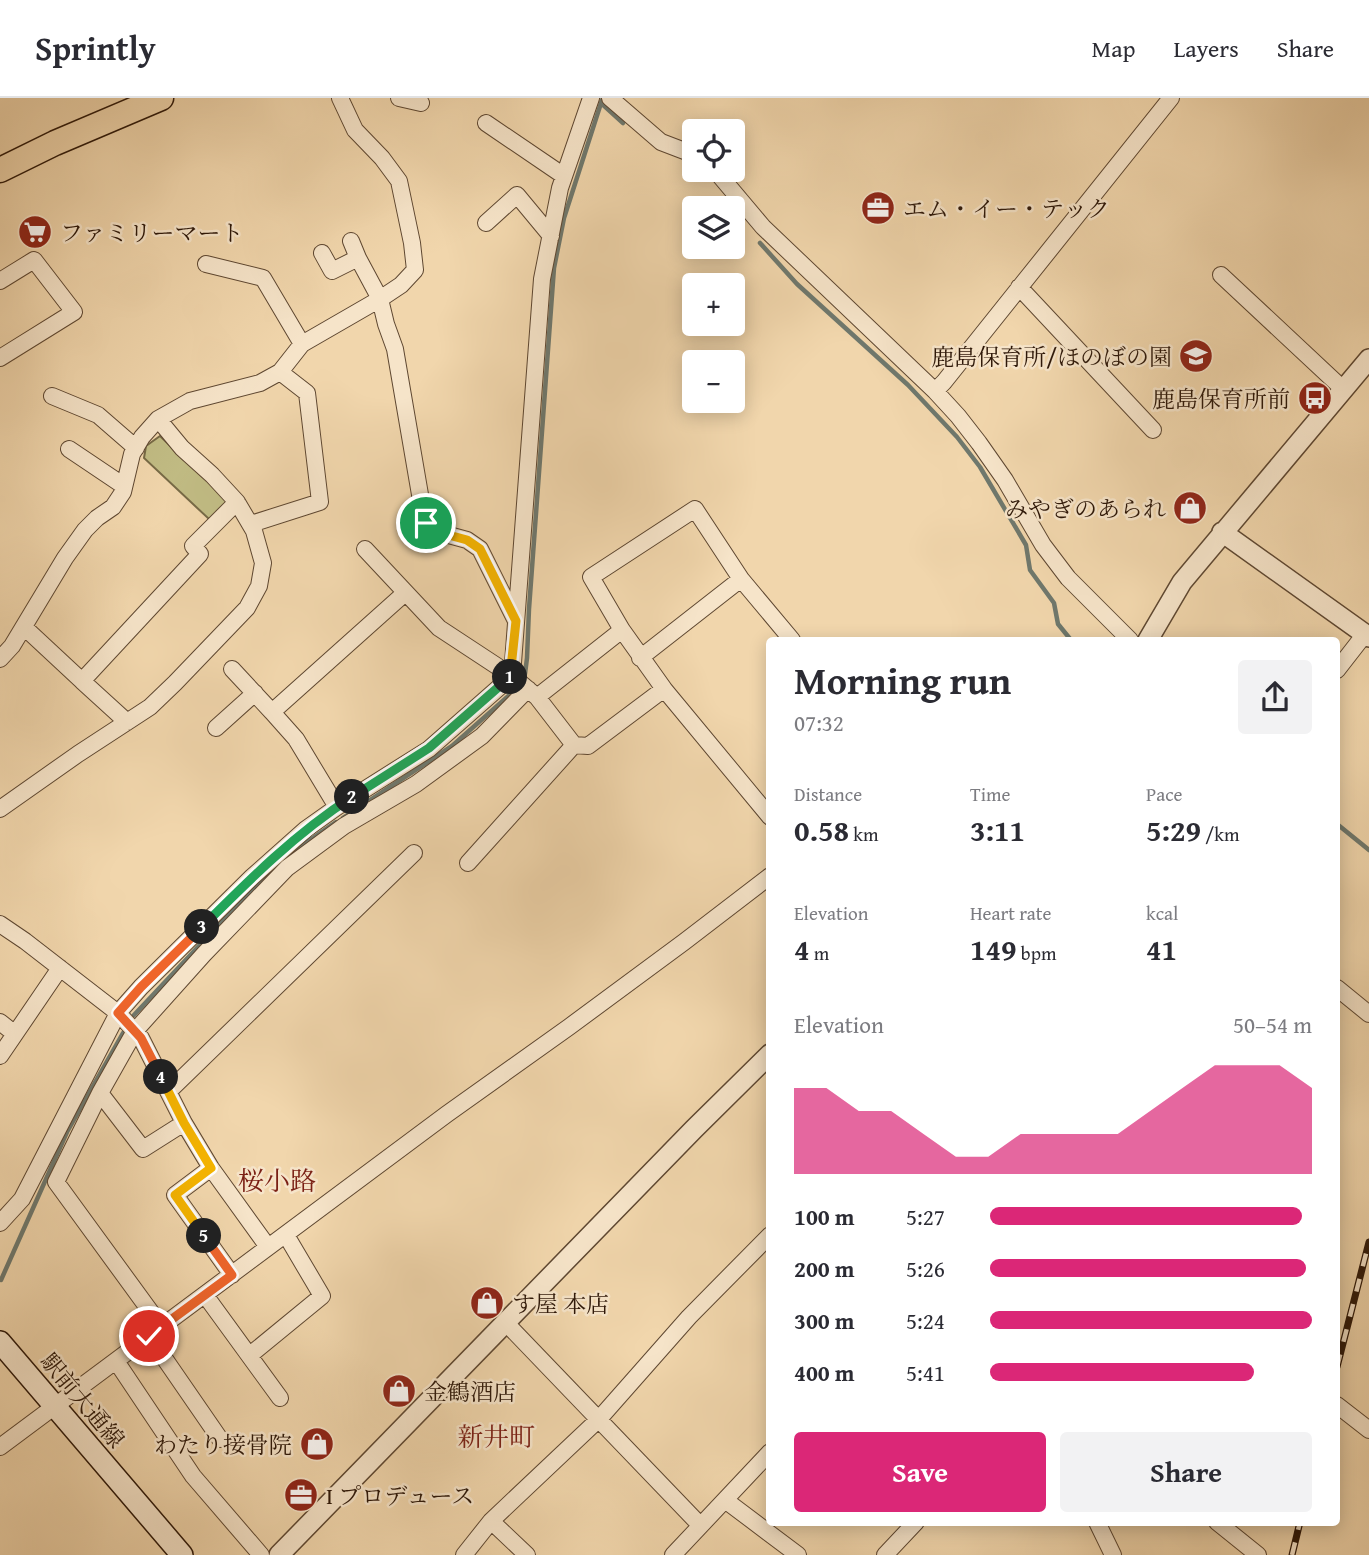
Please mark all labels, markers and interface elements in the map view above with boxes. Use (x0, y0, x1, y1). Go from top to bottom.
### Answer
text: Sprintly (35, 24, 156, 72)
text: Map (1092, 31, 1135, 66)
text: Layers (1173, 31, 1239, 66)
text: Share (1277, 31, 1334, 66)
map controls (682, 119, 745, 413)
button: locate (682, 119, 745, 182)
office icon: エム・イー・テック (859, 189, 897, 227)
place label: エム・イー・テック (903, 192, 1110, 225)
button: layers (682, 196, 745, 259)
supermarket icon: ファミリーマート (16, 213, 54, 251)
place label: ファミリーマート (60, 216, 244, 249)
button: + (682, 273, 745, 336)
school or university icon: 鹿島保育所/ほのぼの園 (1177, 337, 1215, 375)
place label: 鹿島保育所/ほのぼの園 (931, 340, 1172, 373)
button: − (682, 350, 745, 413)
bus stop icon: 鹿島保育所前 (1296, 379, 1334, 417)
place label: 鹿島保育所前 (1152, 382, 1290, 415)
shop icon: みやぎのあられ (1171, 489, 1209, 527)
place label: みやぎのあられ (1005, 492, 1166, 525)
pin (396, 493, 456, 553)
icon: arrive (407, 504, 445, 542)
text: Morning run (794, 652, 1011, 708)
pin: 1 (492, 660, 528, 694)
button: share (1238, 660, 1312, 734)
text: 1 (505, 662, 514, 690)
text: 07:32 (794, 706, 844, 739)
pin: 2 (334, 780, 370, 814)
text: Distance (794, 780, 862, 808)
text: Time (970, 780, 1010, 808)
text: Pace (1146, 780, 1183, 808)
text: 2 (347, 782, 356, 810)
text: 0.58 (794, 808, 849, 852)
text: 3:11 (970, 808, 1025, 852)
text: 5:29 (1146, 808, 1201, 852)
text: km (849, 820, 878, 848)
text: /km (1201, 820, 1239, 848)
text: Elevation (794, 899, 868, 927)
text: Heart rate (970, 899, 1051, 927)
text: kcal (1146, 899, 1178, 927)
pin: 3 (184, 910, 220, 944)
text: 3 (197, 912, 206, 940)
text: 4 (794, 927, 810, 971)
text: 149 (970, 927, 1017, 971)
text: 41 (1146, 927, 1177, 971)
text: m (810, 939, 829, 967)
text: bpm (1017, 939, 1056, 967)
text: Elevation (794, 1008, 884, 1041)
text: 50–54 m (1233, 1008, 1312, 1041)
pin: 4 (144, 1060, 178, 1094)
text: 4 (156, 1062, 165, 1090)
district label: 桜小路 (238, 1161, 316, 1200)
text: 100 m (794, 1200, 855, 1233)
text: 5:27 (906, 1200, 945, 1233)
pin: 5 (186, 1218, 222, 1254)
text: 5 (199, 1221, 208, 1249)
text: 200 m (794, 1252, 855, 1285)
text: 5:26 (906, 1252, 945, 1285)
shop icon: す屋 本店 (468, 1284, 506, 1322)
place label: す屋 本店 (512, 1287, 609, 1320)
text: 300 m (794, 1304, 855, 1337)
text: 5:24 (906, 1304, 945, 1337)
pin (119, 1306, 179, 1366)
icon: check (130, 1317, 168, 1355)
street label: 駅前大通線 (33, 1345, 133, 1455)
text: 400 m (794, 1356, 855, 1389)
text: 5:41 (906, 1356, 945, 1389)
shop icon: 金鶴酒店 (380, 1372, 418, 1410)
place label: 金鶴酒店 (424, 1375, 516, 1408)
district label: 新井町 (457, 1417, 535, 1456)
shop icon: わたり接骨院 (298, 1425, 336, 1463)
place label: わたり接骨院 (154, 1428, 292, 1461)
button: Save (794, 1432, 1046, 1512)
button: Share (1060, 1432, 1312, 1512)
office icon: I プロデュース (282, 1476, 320, 1514)
place label: I プロデュース (326, 1479, 474, 1512)

